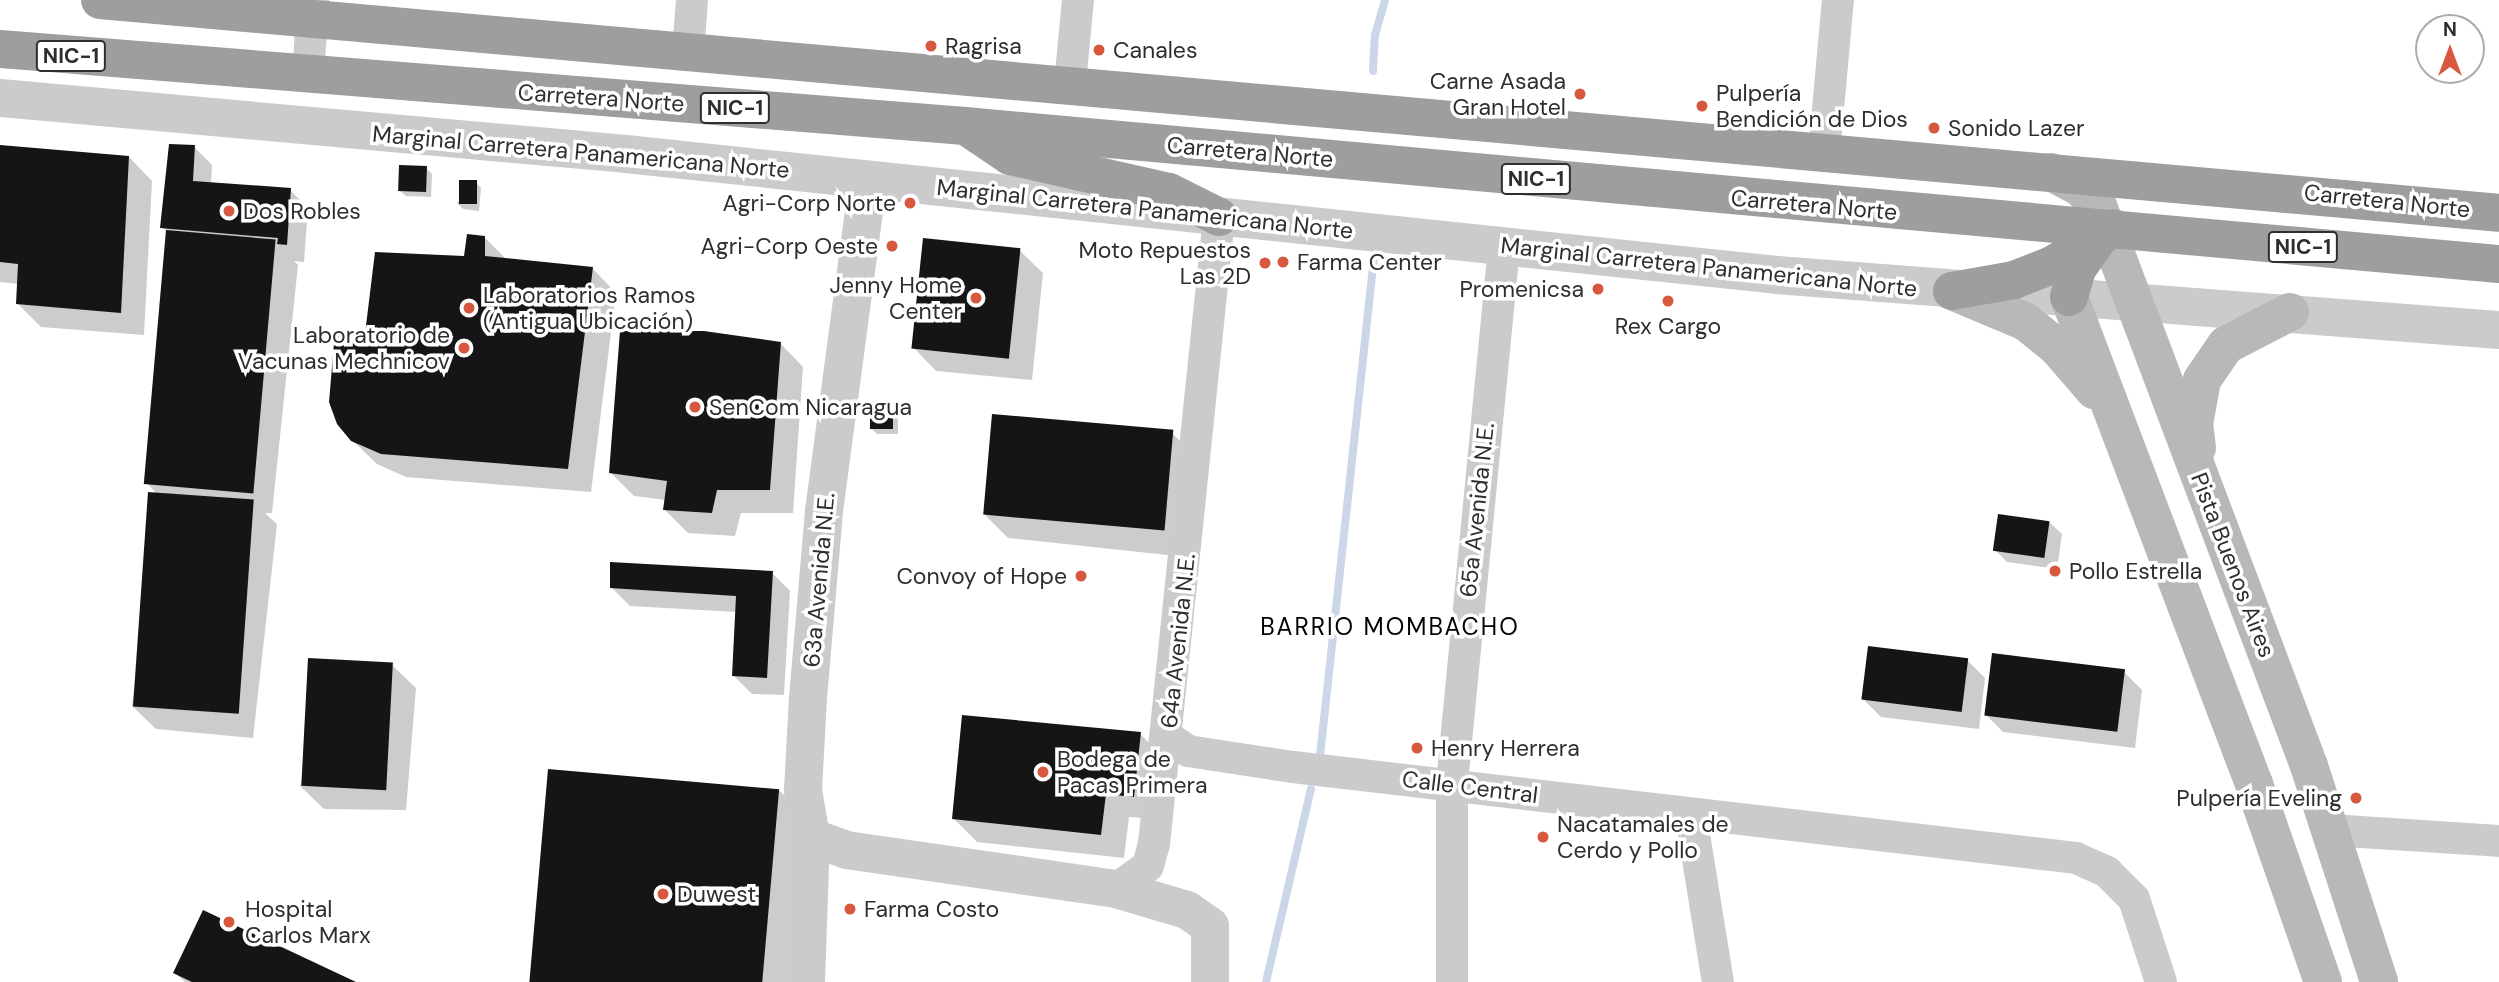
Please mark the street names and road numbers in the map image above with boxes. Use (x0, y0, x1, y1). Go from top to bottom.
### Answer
road number: NIC-1 (34, 38, 108, 74)
street label: Carretera Norte (517, 78, 685, 118)
road number: NIC-1 (698, 90, 772, 126)
street label: Marginal Carretera Panamericana Norte (371, 120, 791, 184)
street label: Carretera Norte (1166, 131, 1334, 173)
road number: NIC-1 (1499, 162, 1573, 196)
street label: Marginal Carretera Panamericana Norte (935, 173, 1355, 245)
street label: Carretera Norte (2303, 179, 2471, 223)
street label: Carretera Norte (1730, 184, 1898, 226)
road number: NIC-1 (2266, 230, 2340, 264)
street label: Marginal Carretera Panamericana Norte (1499, 231, 1919, 303)
street label: 65a Avenida N.E. (1454, 421, 1500, 599)
street label: Pista Buenos Aires (2185, 469, 2281, 661)
street label: 63a Avenida N.E. (798, 492, 840, 668)
street label: 64a Avenida N.E. (1155, 552, 1201, 730)
street label: Calle Central (1401, 765, 1539, 809)

